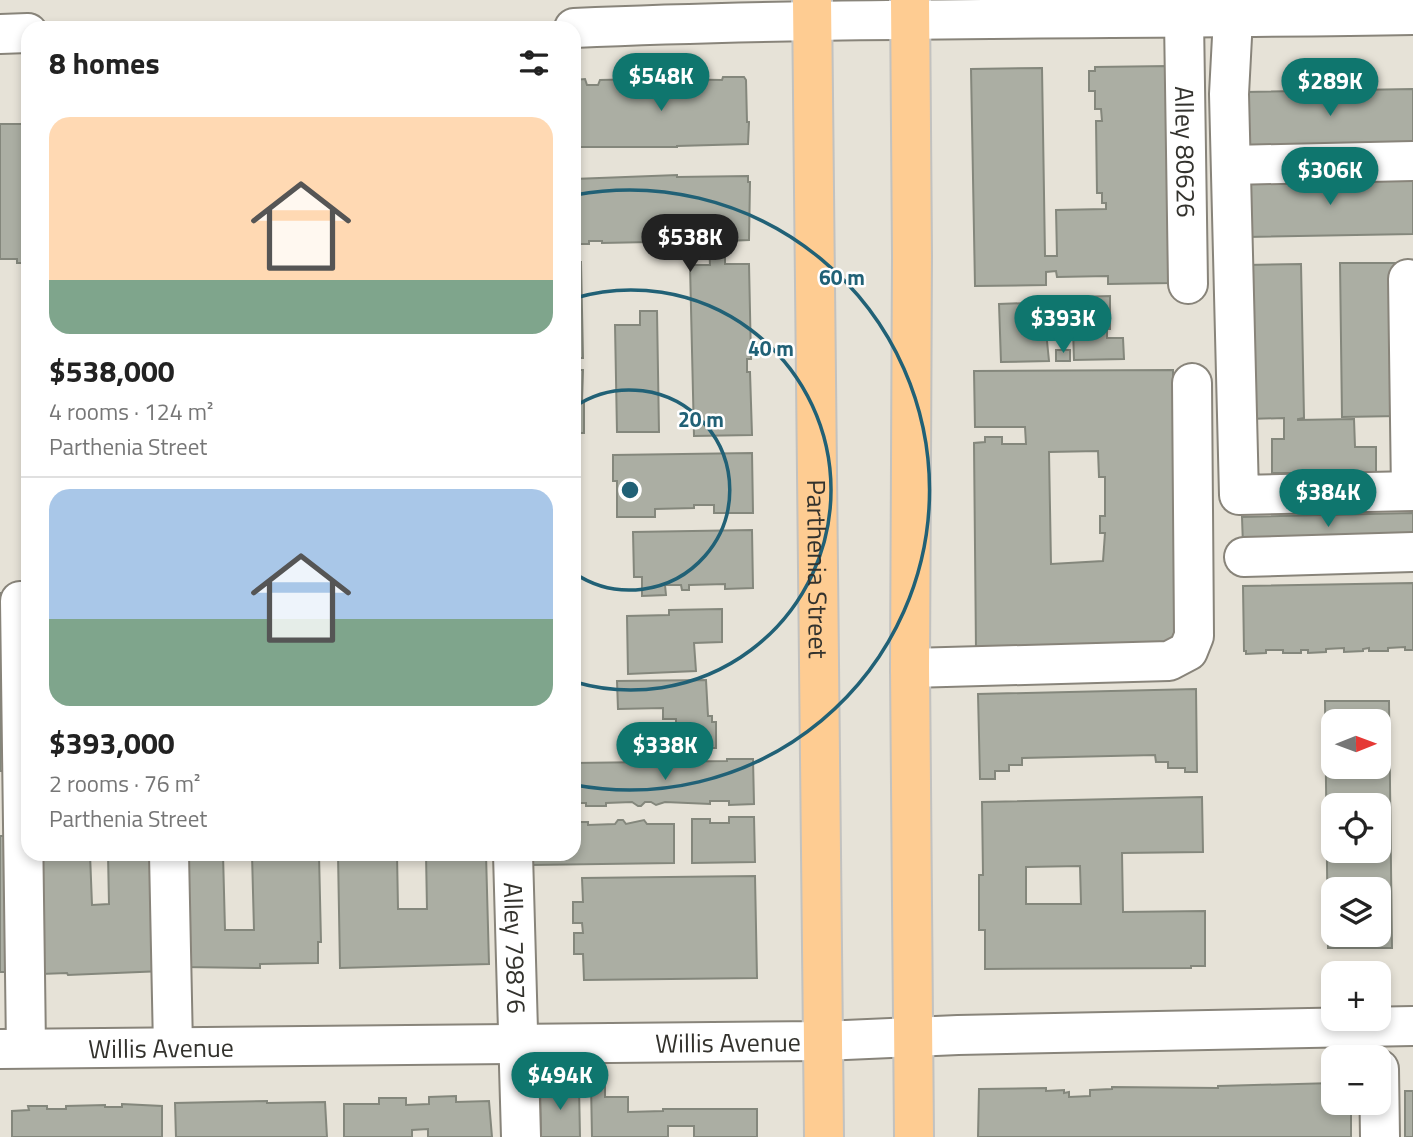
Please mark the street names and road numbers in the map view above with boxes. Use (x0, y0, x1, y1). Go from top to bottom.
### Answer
street label: Alley 80626 (1166, 86, 1206, 218)
street label: Parthenia Street (798, 479, 838, 659)
street label: Alley 79876 (494, 882, 537, 1014)
street label: Willis Avenue (655, 1022, 801, 1062)
street label: Willis Avenue (88, 1027, 234, 1068)

